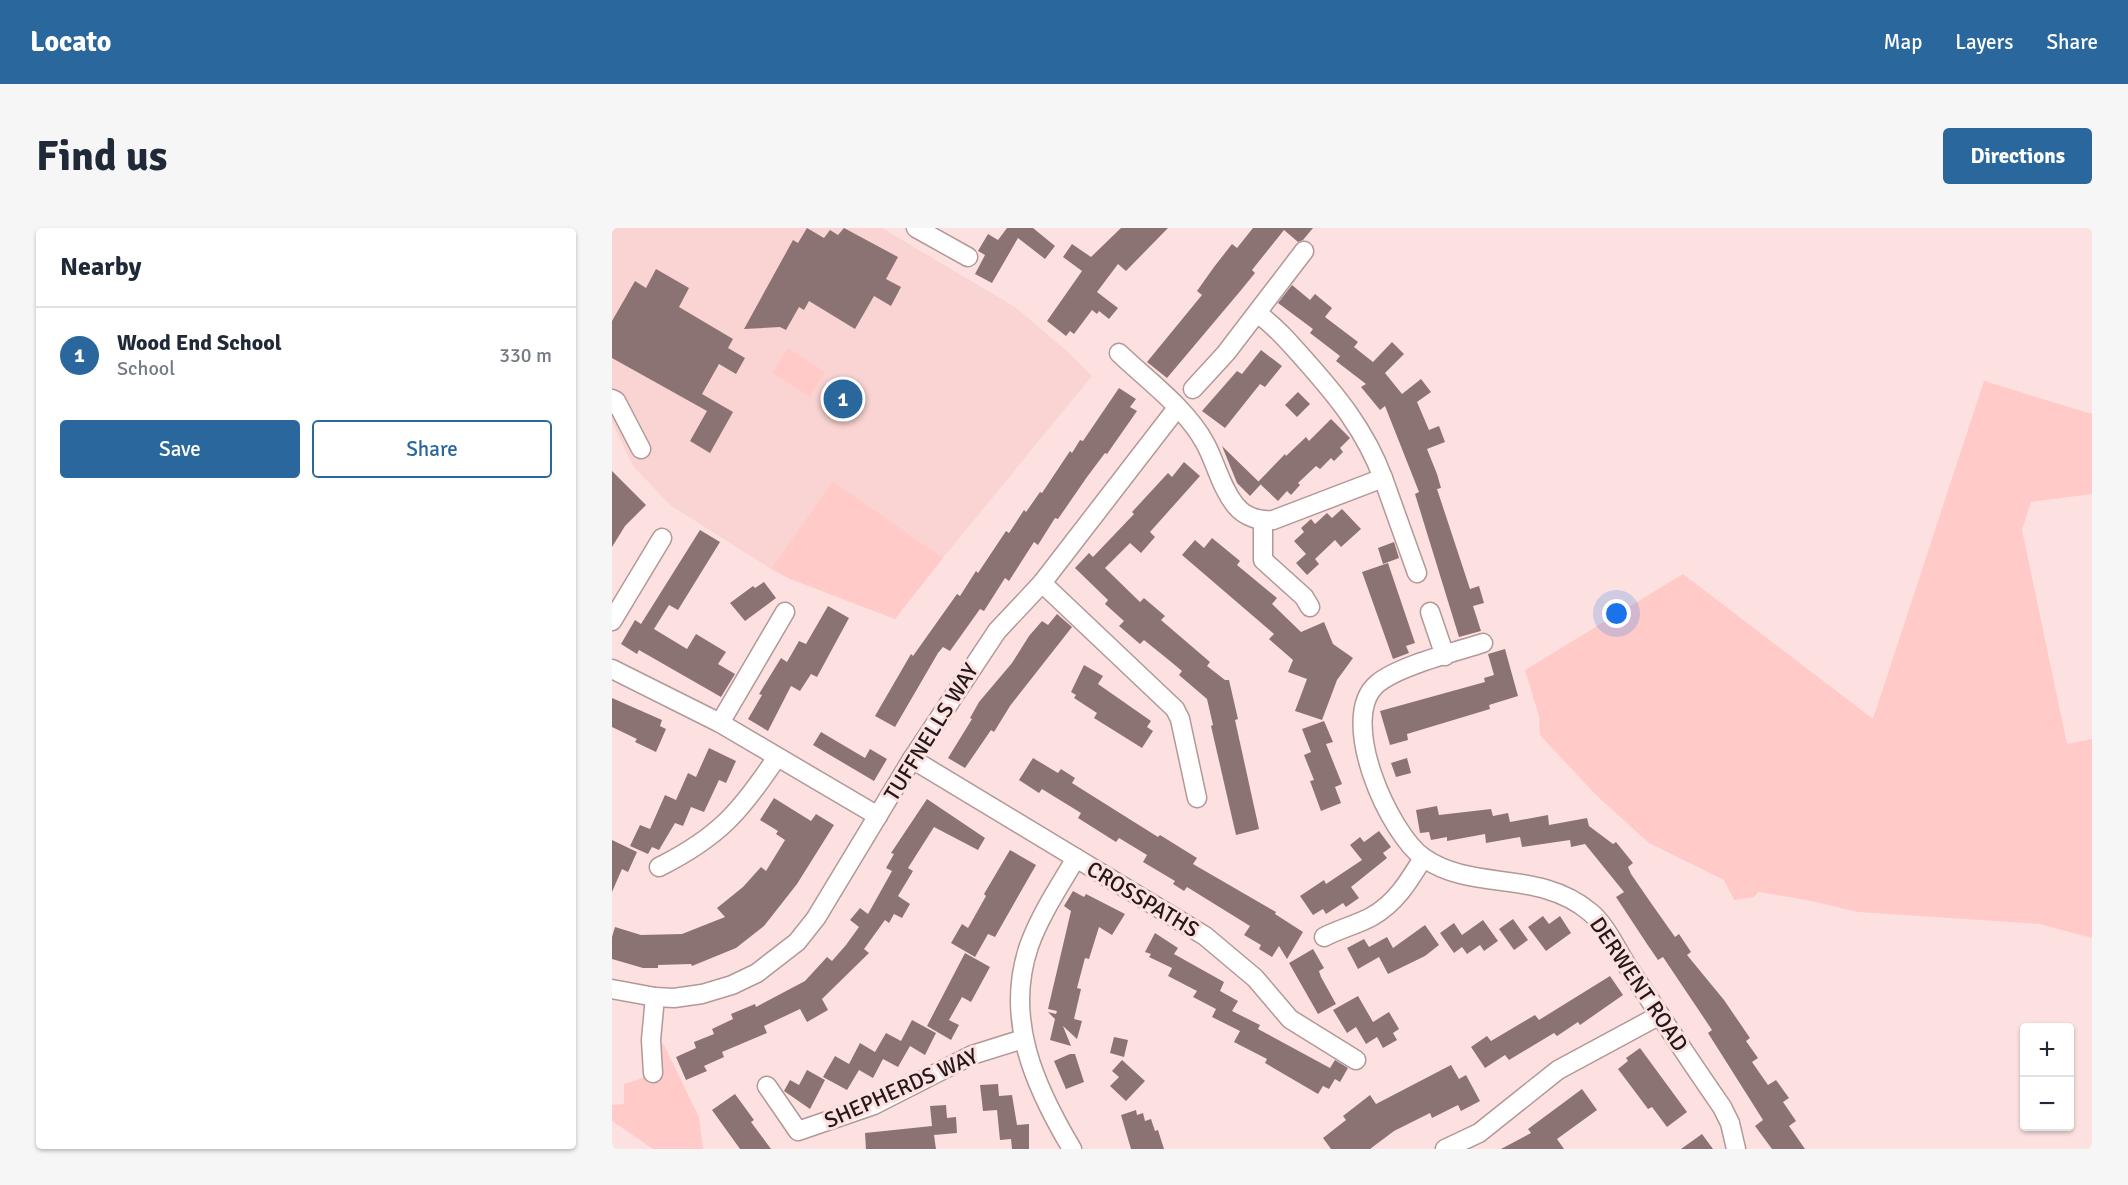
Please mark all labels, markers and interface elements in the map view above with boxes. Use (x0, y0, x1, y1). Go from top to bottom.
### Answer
text: Locato (30, 25, 111, 59)
text: Map (1884, 29, 1922, 55)
text: Layers (1955, 29, 2013, 55)
text: Share (2046, 29, 2098, 55)
button: Directions (1943, 128, 2092, 184)
text: Find us (36, 131, 167, 182)
text: Nearby (60, 251, 141, 283)
text: Wood End School (117, 329, 282, 356)
text: 1 (74, 343, 85, 368)
text: 330 m (499, 343, 552, 368)
text: School (117, 356, 175, 381)
pin: 1 (824, 376, 862, 422)
button: Save (60, 420, 300, 478)
button: Share (312, 420, 552, 478)
your location (1602, 599, 1631, 628)
street label: TUFFNELLS WAY (878, 658, 984, 806)
street label: CROSSPATHS (1082, 855, 1204, 943)
street label: DERWENT ROAD (1584, 912, 1694, 1056)
map controls (2020, 1023, 2074, 1131)
button: + (2020, 1023, 2074, 1077)
street label: SHEPHERDS WAY (820, 1042, 982, 1134)
button: − (2020, 1077, 2074, 1131)

